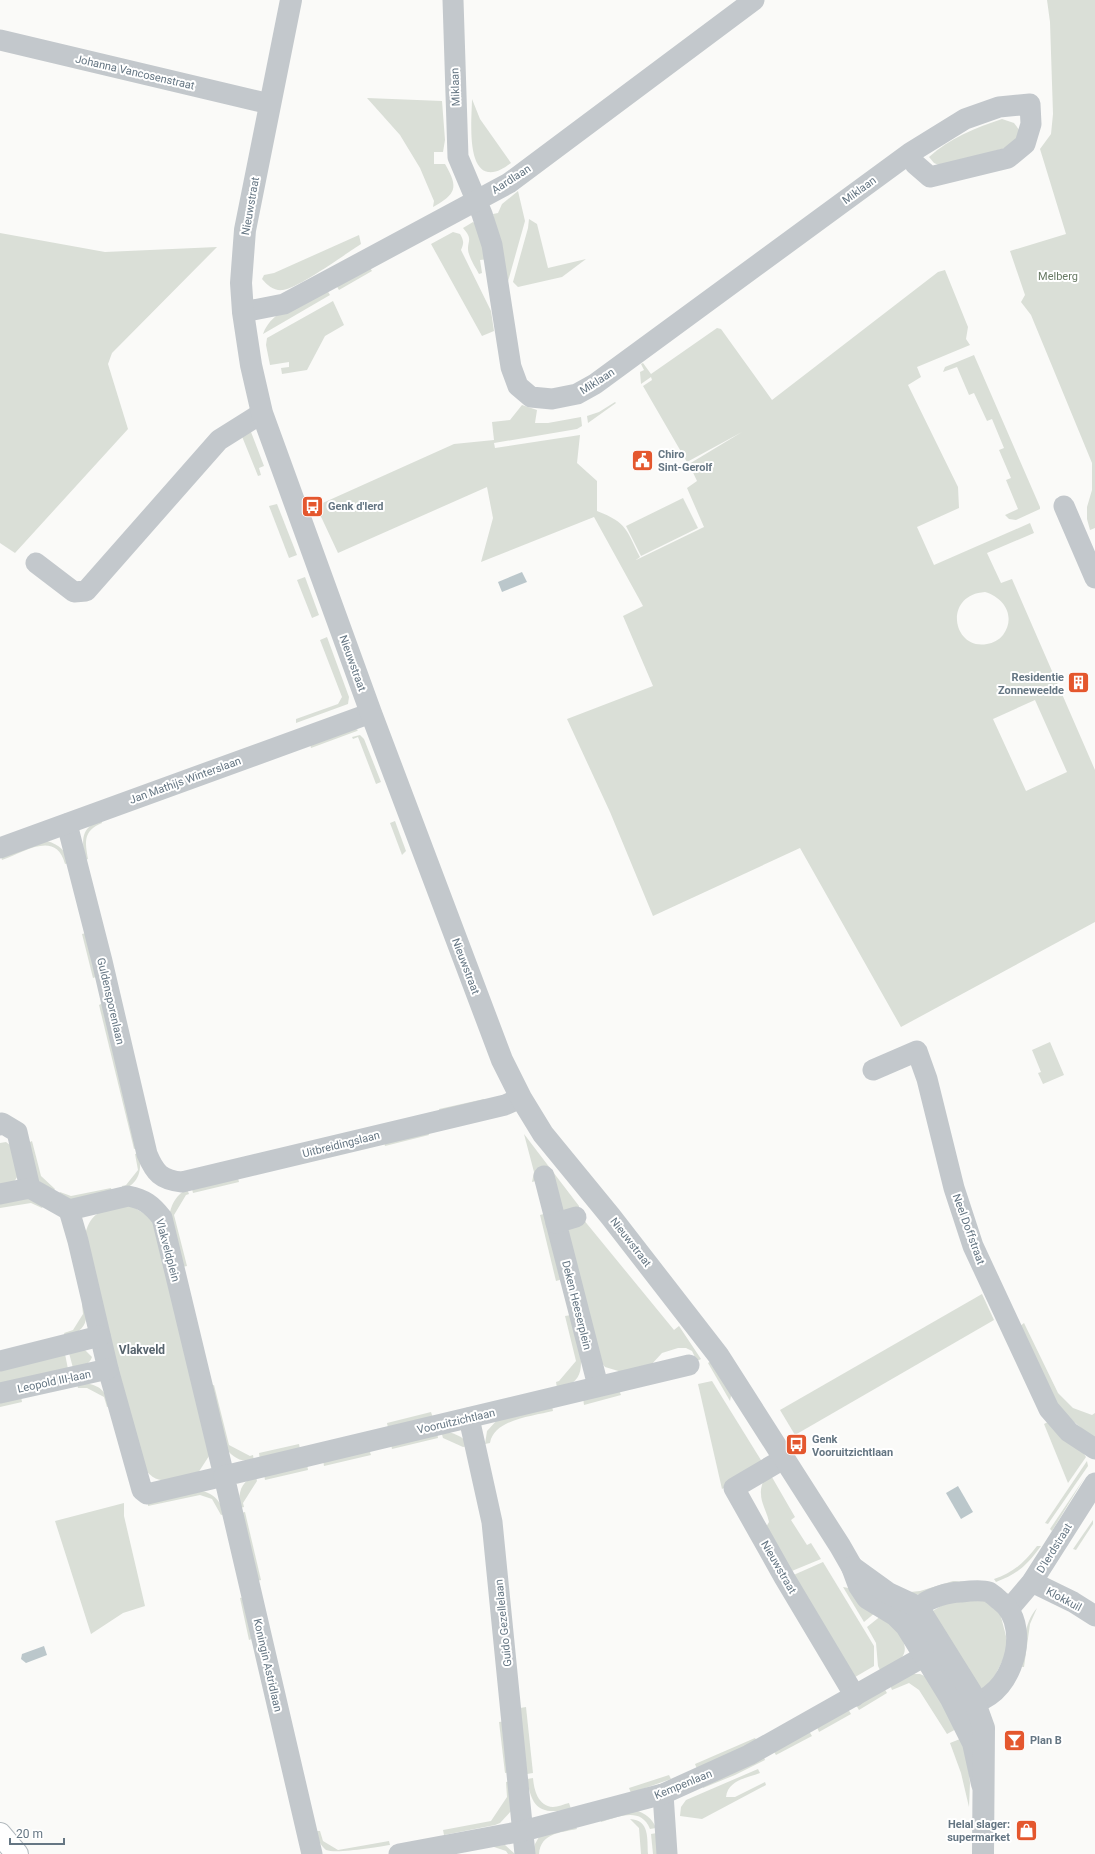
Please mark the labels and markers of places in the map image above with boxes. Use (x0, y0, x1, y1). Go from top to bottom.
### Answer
public building icon: Chiro Sint-Gerolf (630, 447, 656, 473)
place label: Chiro Sint-Gerolf (658, 448, 712, 474)
bus stop icon: Genk d'Ierd (300, 493, 326, 519)
place label: Genk d'Ierd (328, 500, 383, 513)
building icon: Residentie Zonneweelde (1066, 670, 1092, 696)
place label: Residentie Zonneweelde (998, 671, 1064, 697)
bus stop icon: Genk Vooruitzichtlaan (784, 1432, 810, 1458)
place label: Genk Vooruitzichtlaan (812, 1433, 893, 1459)
bar icon: Plan B (1001, 1727, 1027, 1753)
place label: Plan B (1030, 1734, 1062, 1747)
shop icon: Helal slager: supermarket (1013, 1817, 1039, 1843)
place label: Helal slager: supermarket (947, 1818, 1010, 1844)

